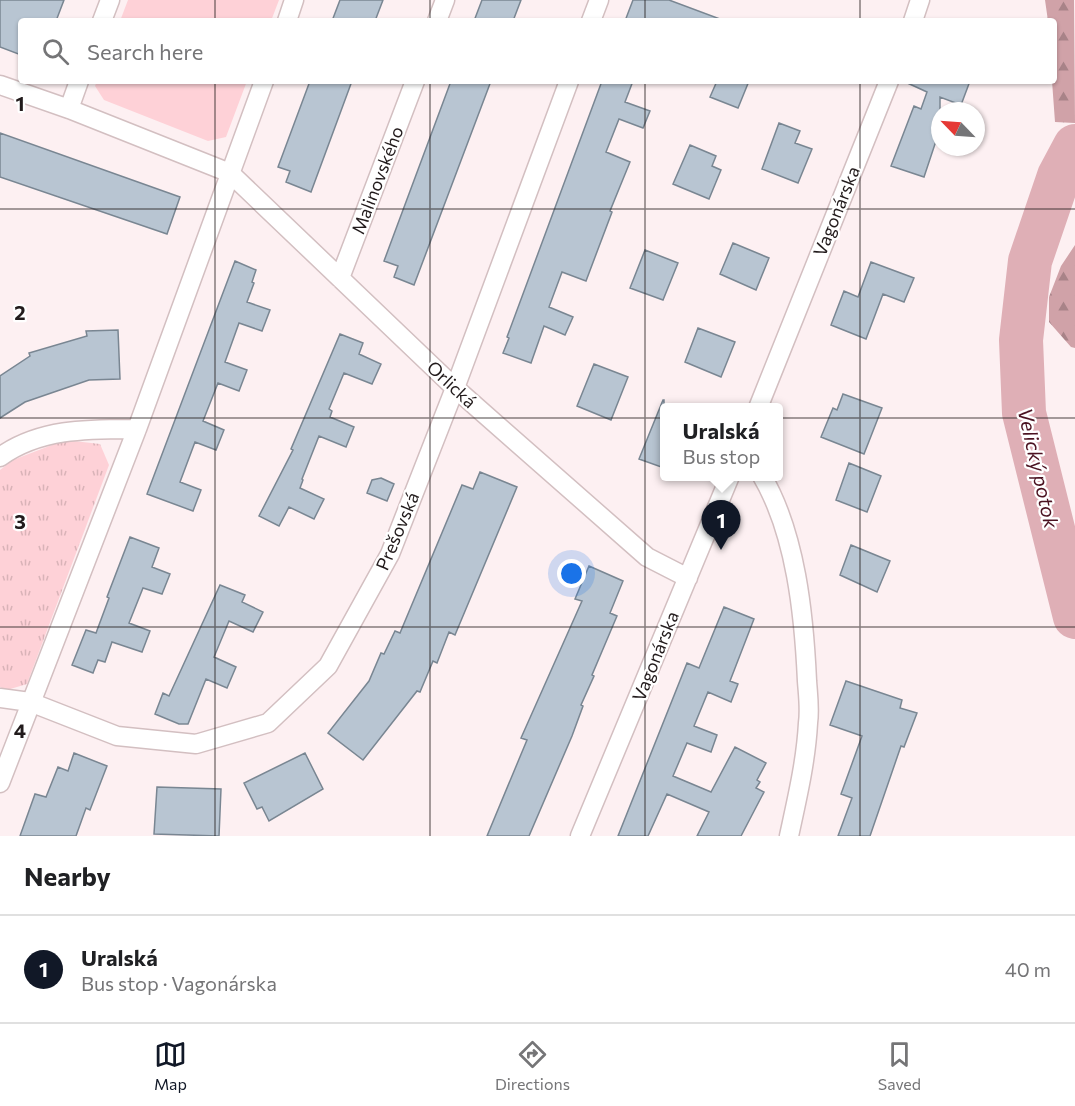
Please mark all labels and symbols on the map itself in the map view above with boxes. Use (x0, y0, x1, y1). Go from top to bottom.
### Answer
text: 1 (15, 91, 25, 115)
north arrow (931, 102, 985, 156)
street label: Malinovského (346, 123, 408, 237)
street label: Vagonárska (808, 163, 864, 259)
text: 2 (14, 300, 26, 324)
street label: Orlická (423, 356, 481, 412)
water label: Velický potok (1014, 406, 1065, 532)
street label: Prešovská (371, 489, 423, 573)
pin: 1 (702, 500, 740, 550)
text: 3 (14, 509, 26, 533)
your location (557, 559, 586, 588)
street label: Vagonárska (627, 608, 683, 704)
text: 4 (14, 718, 26, 742)

